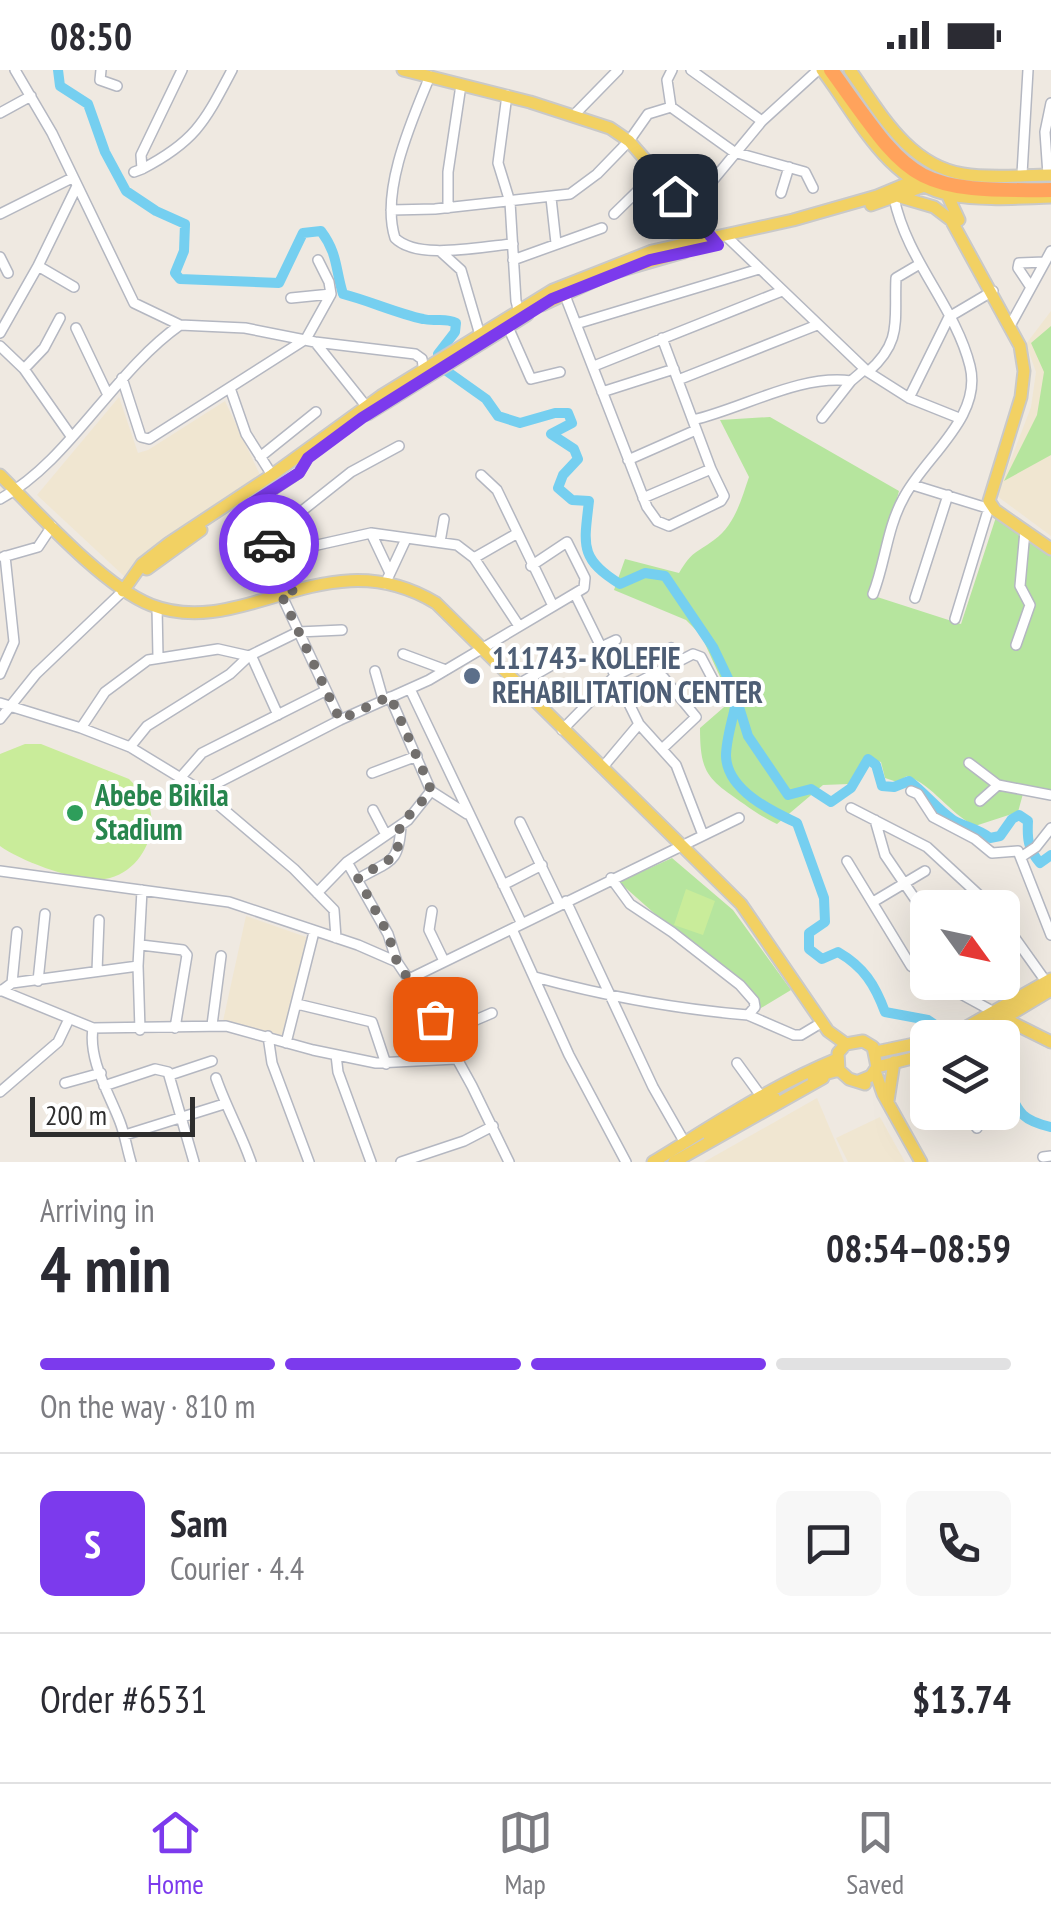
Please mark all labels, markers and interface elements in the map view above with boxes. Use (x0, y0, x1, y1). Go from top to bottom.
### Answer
text: 08:50 (50, 11, 132, 60)
pin (633, 154, 718, 239)
icon: home (648, 169, 703, 224)
courier (219, 494, 319, 594)
icon: car (242, 517, 297, 572)
place label: 111743- KOLEFIE REHABILITATION CENTER (492, 638, 763, 711)
marker: 111743- KOLEFIE REHABILITATION CENTER (461, 665, 483, 687)
place label: Abebe Bikila Stadium (94, 775, 229, 848)
marker: Abebe Bikila Stadium (64, 802, 86, 824)
north arrow (910, 890, 1020, 1000)
map controls (910, 890, 1020, 1130)
pin (393, 977, 478, 1062)
icon: bag (408, 992, 463, 1047)
button: layers (910, 1020, 1020, 1130)
scale bar (30, 1092, 195, 1136)
text: 200 m (45, 1096, 107, 1133)
text: Arriving in (40, 1189, 155, 1231)
text: 08:54–08:59 (826, 1223, 1011, 1272)
text: 4 min (40, 1226, 171, 1310)
text: On the way · 810 m (40, 1385, 255, 1427)
button: chat (776, 1491, 881, 1596)
button: phone (906, 1491, 1011, 1596)
text: Sam (170, 1498, 228, 1547)
text: S (84, 1519, 101, 1568)
text: Courier · 4.4 (170, 1547, 304, 1589)
text: Order #6531 (40, 1674, 207, 1723)
text: $13.74 (912, 1674, 1011, 1723)
tab: Home (147, 1805, 204, 1902)
tab: Map (498, 1805, 553, 1902)
tab: Saved (846, 1805, 904, 1902)

